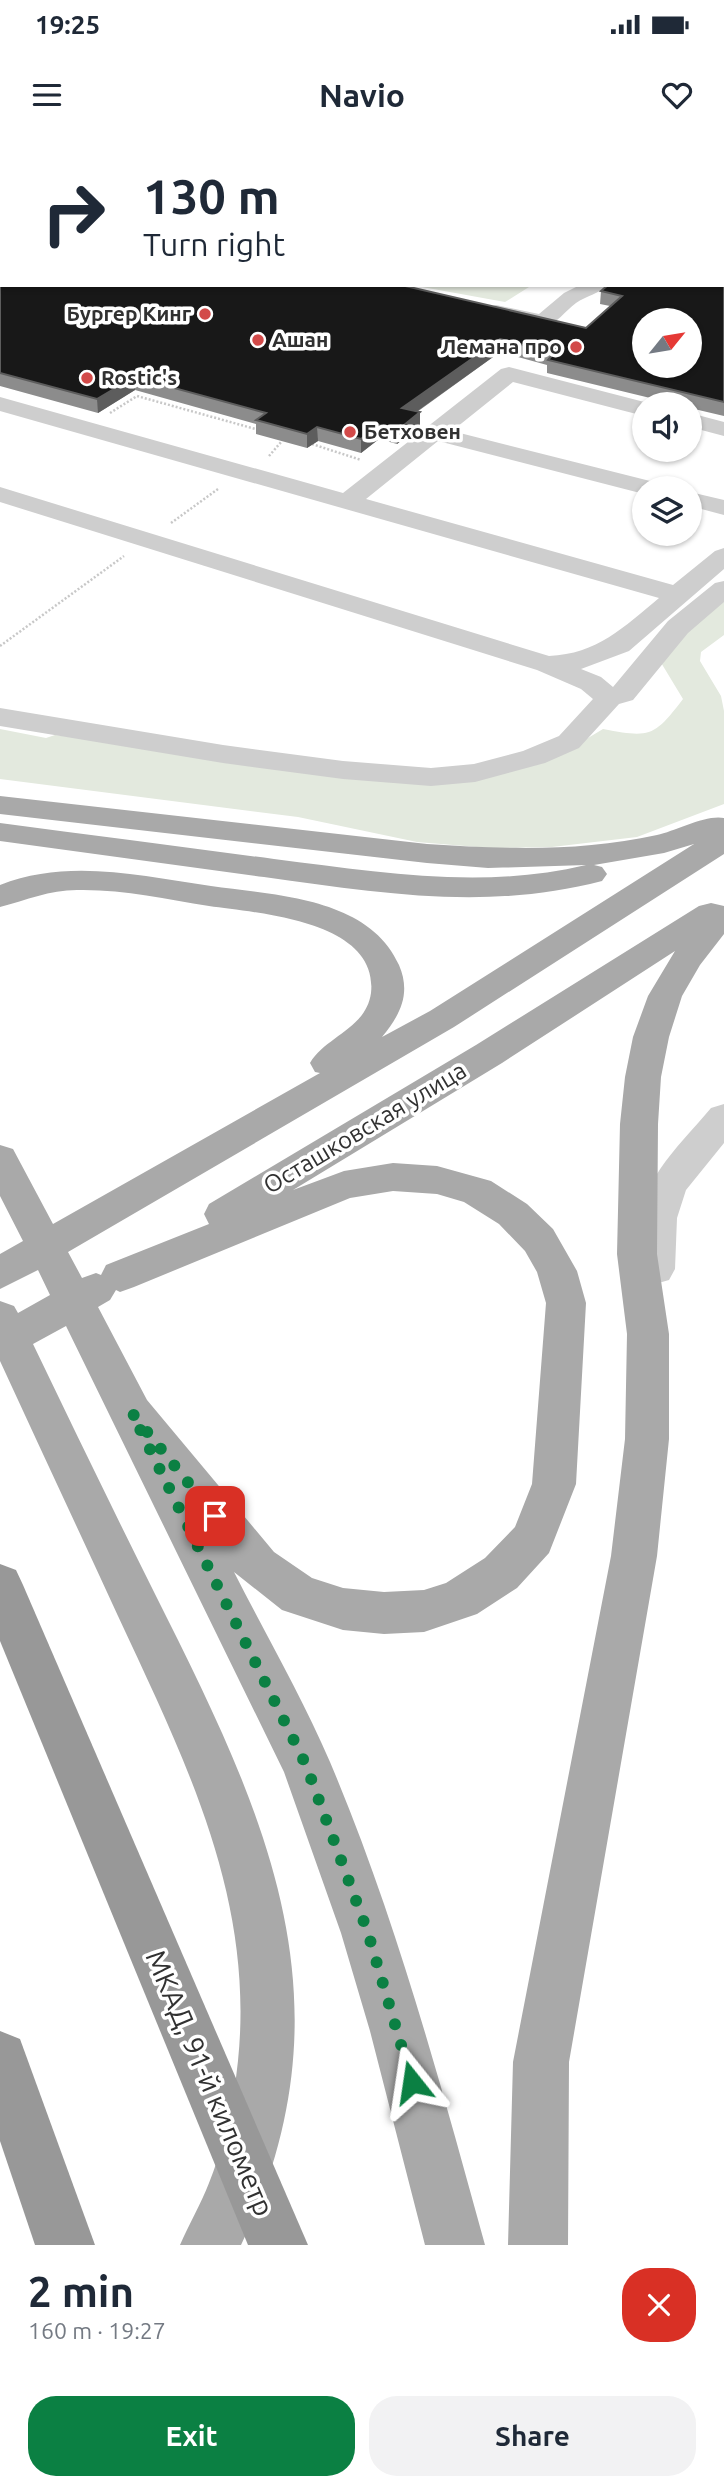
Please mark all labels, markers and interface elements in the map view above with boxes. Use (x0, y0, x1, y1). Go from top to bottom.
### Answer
text: 19:25 (35, 10, 100, 39)
icon: menu (28, 76, 66, 114)
icon: heart (658, 76, 696, 114)
text: Navio (319, 77, 405, 113)
icon: right (28, 168, 119, 259)
text: 130 m (143, 168, 280, 223)
text: Turn right (143, 226, 285, 262)
place label: Бургер Кинг (67, 301, 192, 325)
marker: Бургер Кинг (197, 306, 213, 322)
north arrow (632, 308, 702, 378)
map controls (632, 308, 702, 546)
place label: Ашан (272, 327, 328, 351)
marker: Ашан (250, 332, 266, 348)
place label: Лемана про (440, 334, 562, 358)
marker: Лемана про (568, 339, 584, 355)
place label: Rostic's (101, 365, 177, 389)
marker: Rostic's (79, 370, 95, 386)
button: sound (632, 392, 702, 462)
place label: Бетховен (364, 419, 461, 443)
marker: Бетховен (342, 424, 358, 440)
button: layers (632, 476, 702, 546)
street label: Осташковская улица (259, 1056, 471, 1199)
pin (185, 1486, 245, 1546)
icon: arrive (196, 1497, 234, 1535)
street label: МКАД, 91-й километр (140, 1945, 280, 2220)
position arrow (375, 2045, 449, 2119)
text: 2 min (28, 2268, 134, 2315)
button: close (622, 2268, 696, 2342)
text: 160 m · 19:27 (28, 2318, 166, 2343)
button: Exit (28, 2396, 355, 2476)
button: Share (369, 2396, 696, 2476)

